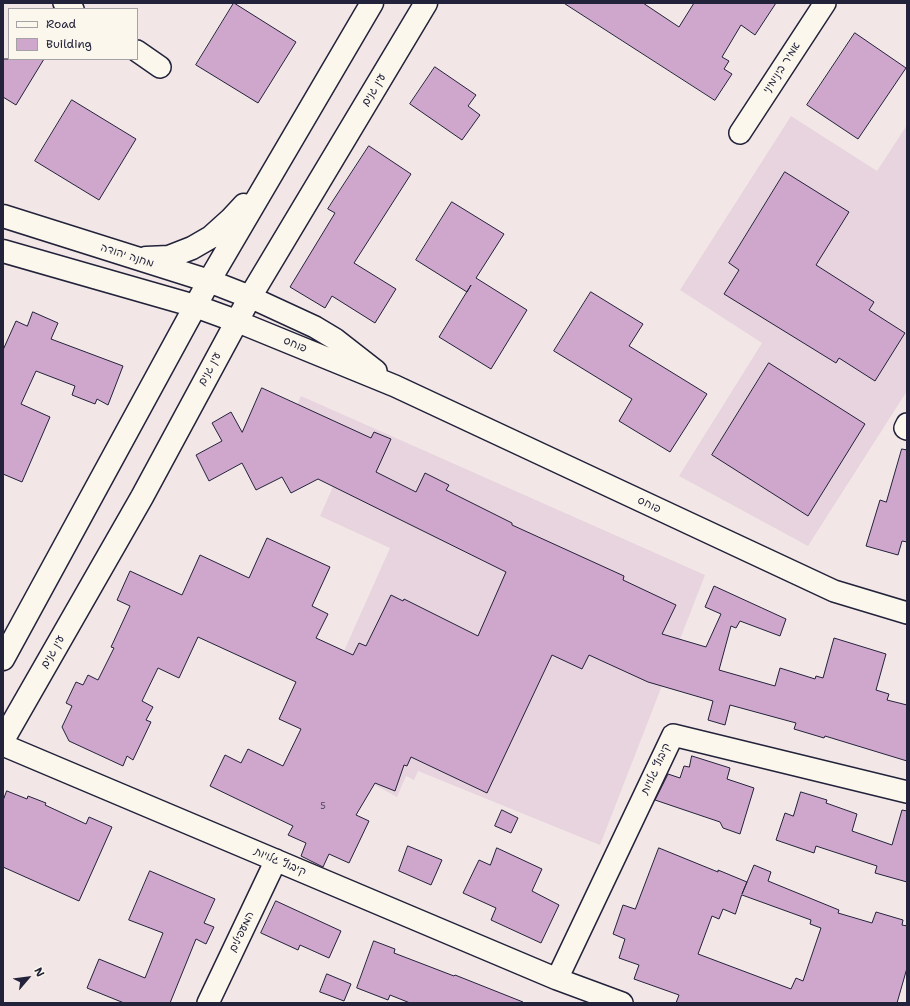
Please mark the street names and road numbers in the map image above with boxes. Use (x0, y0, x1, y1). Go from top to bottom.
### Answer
street label: אמיר בינימיני (761, 40, 803, 96)
street label: עין גנים (359, 71, 389, 109)
street label: מחנה יהודה (99, 241, 155, 271)
street label: פוחס (281, 334, 309, 356)
street label: עין גנים (196, 350, 224, 388)
street label: פוחס (635, 494, 663, 516)
street label: עין גנים (38, 633, 68, 671)
street label: קיבוץ גלויות (638, 741, 674, 797)
street label: קיבוץ גלויות (252, 845, 308, 879)
street label: המעפילים (227, 909, 257, 955)

